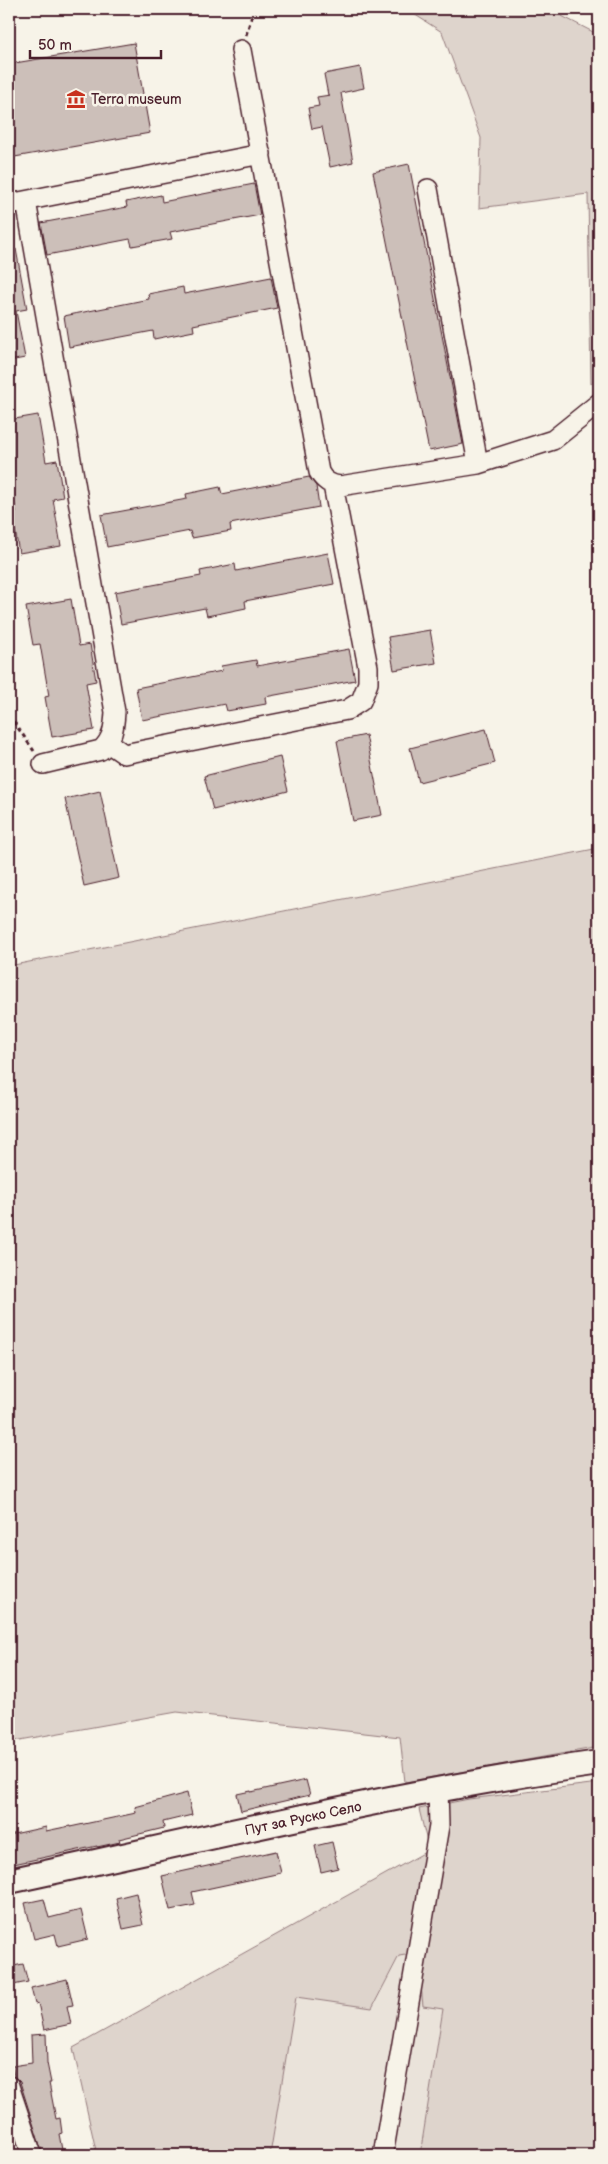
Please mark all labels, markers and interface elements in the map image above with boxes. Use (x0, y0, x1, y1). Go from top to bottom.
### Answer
scale bar (30, 28, 161, 60)
text: 50 m (38, 36, 72, 55)
museum icon: Terra museum (65, 88, 87, 110)
place label: Terra museum (91, 91, 182, 108)
street label: Пут за Руско Село (243, 1798, 363, 1839)

